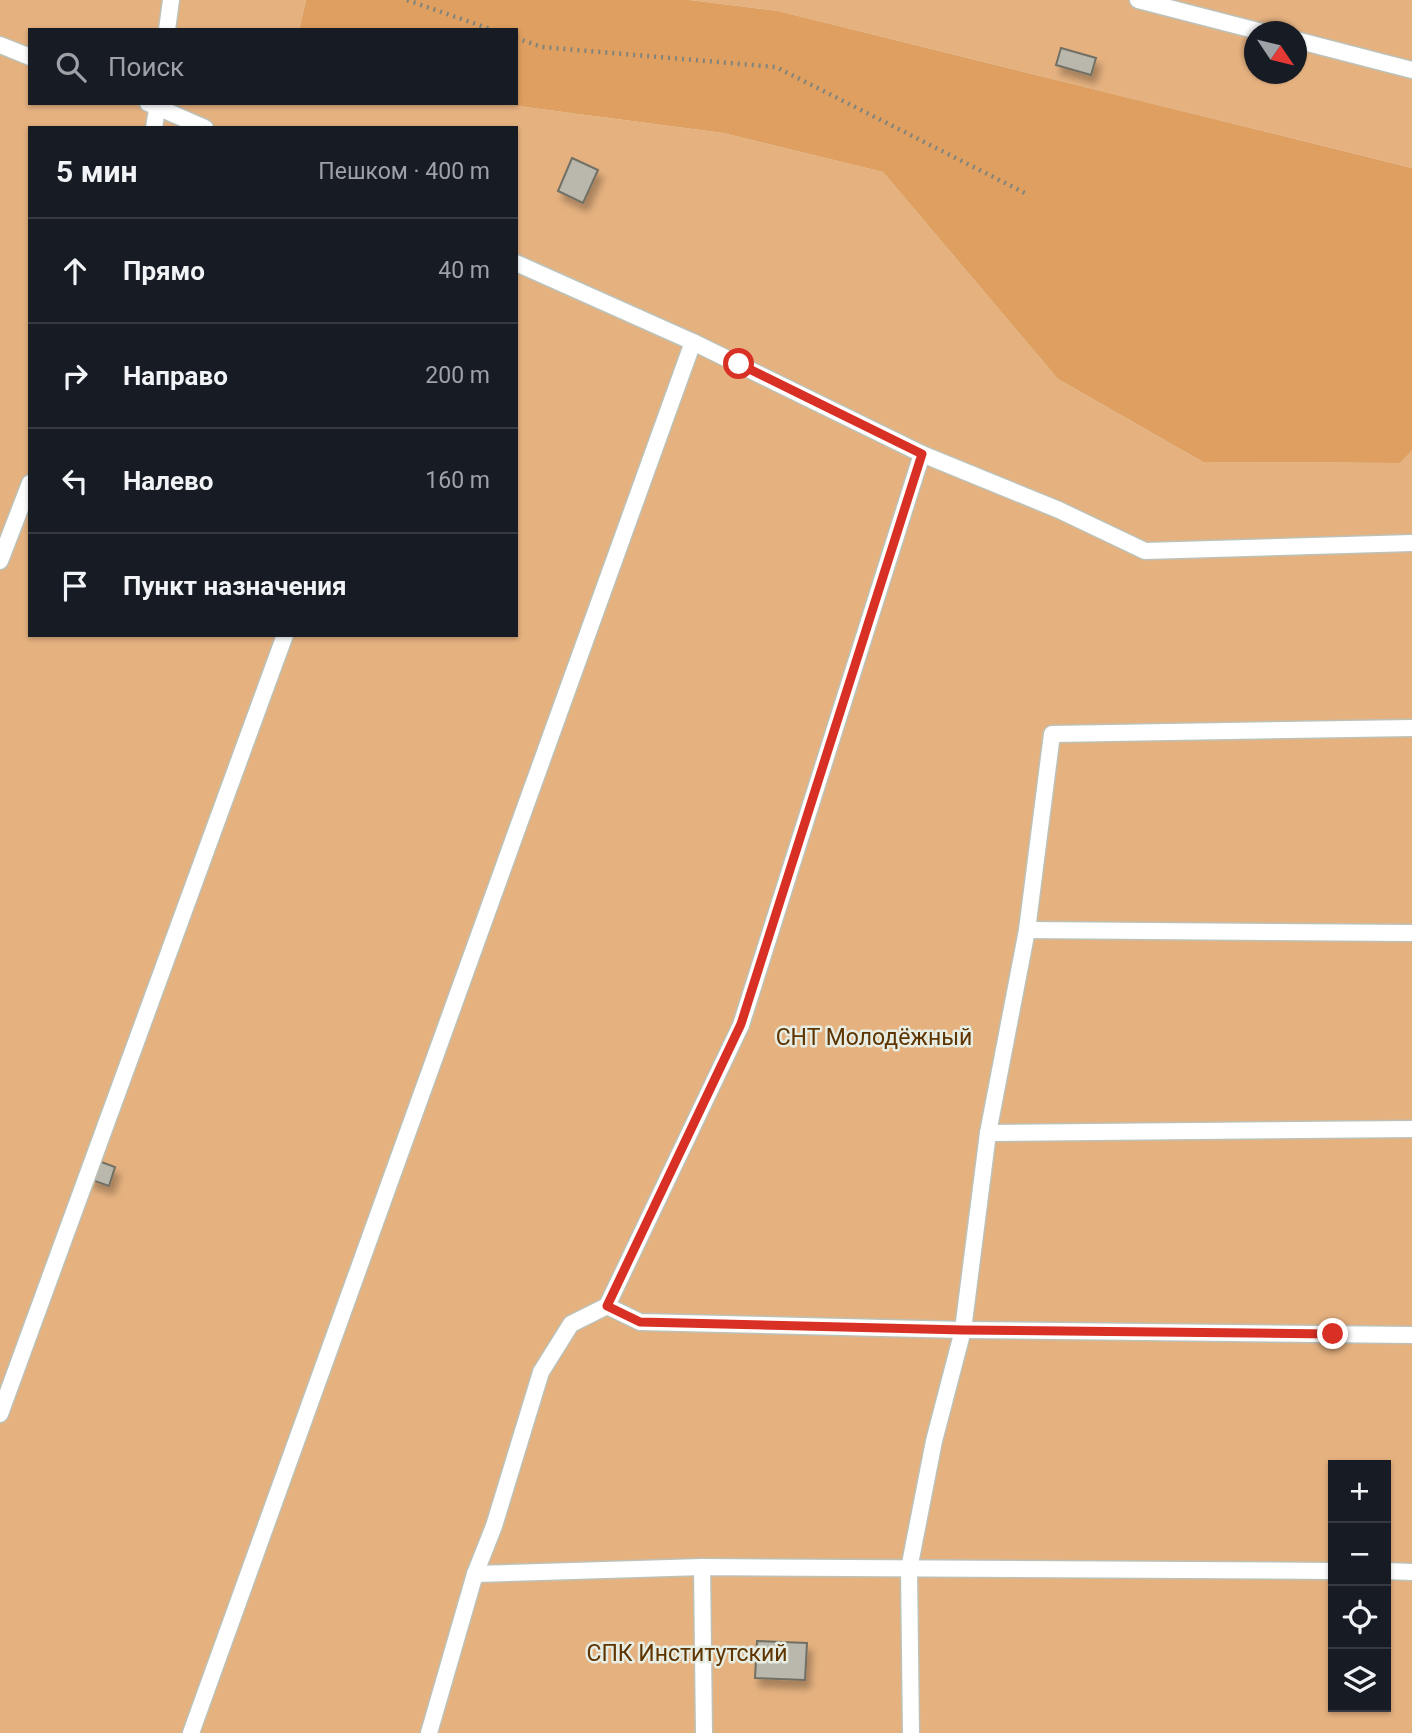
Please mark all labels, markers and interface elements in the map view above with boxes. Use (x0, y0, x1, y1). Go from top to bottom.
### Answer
north arrow (1244, 21, 1307, 84)
search box (28, 28, 518, 105)
icon: search (52, 48, 90, 86)
text: Поиск (108, 52, 184, 82)
text: 5 мин (56, 154, 137, 189)
text: Пешком · 400 m (318, 158, 490, 185)
icon: ahead (56, 252, 94, 290)
text: Прямо (123, 256, 205, 286)
text: 40 m (438, 257, 490, 284)
route start (723, 348, 754, 379)
icon: right (56, 357, 94, 395)
text: Направо (123, 361, 228, 391)
text: 200 m (425, 362, 490, 389)
icon: left (56, 462, 94, 500)
text: Налево (123, 466, 213, 496)
text: 160 m (425, 467, 490, 494)
icon: arrive (56, 567, 94, 605)
text: Пункт назначения (123, 571, 347, 601)
park label: СНТ Молодёжный (776, 1024, 972, 1051)
route end (1317, 1318, 1348, 1349)
map controls (1328, 1460, 1391, 1712)
button: + (1328, 1460, 1391, 1523)
button: − (1328, 1523, 1391, 1586)
button: locate (1328, 1586, 1391, 1649)
park label: СПК Институтский (586, 1640, 788, 1667)
button: layers (1328, 1649, 1391, 1712)

